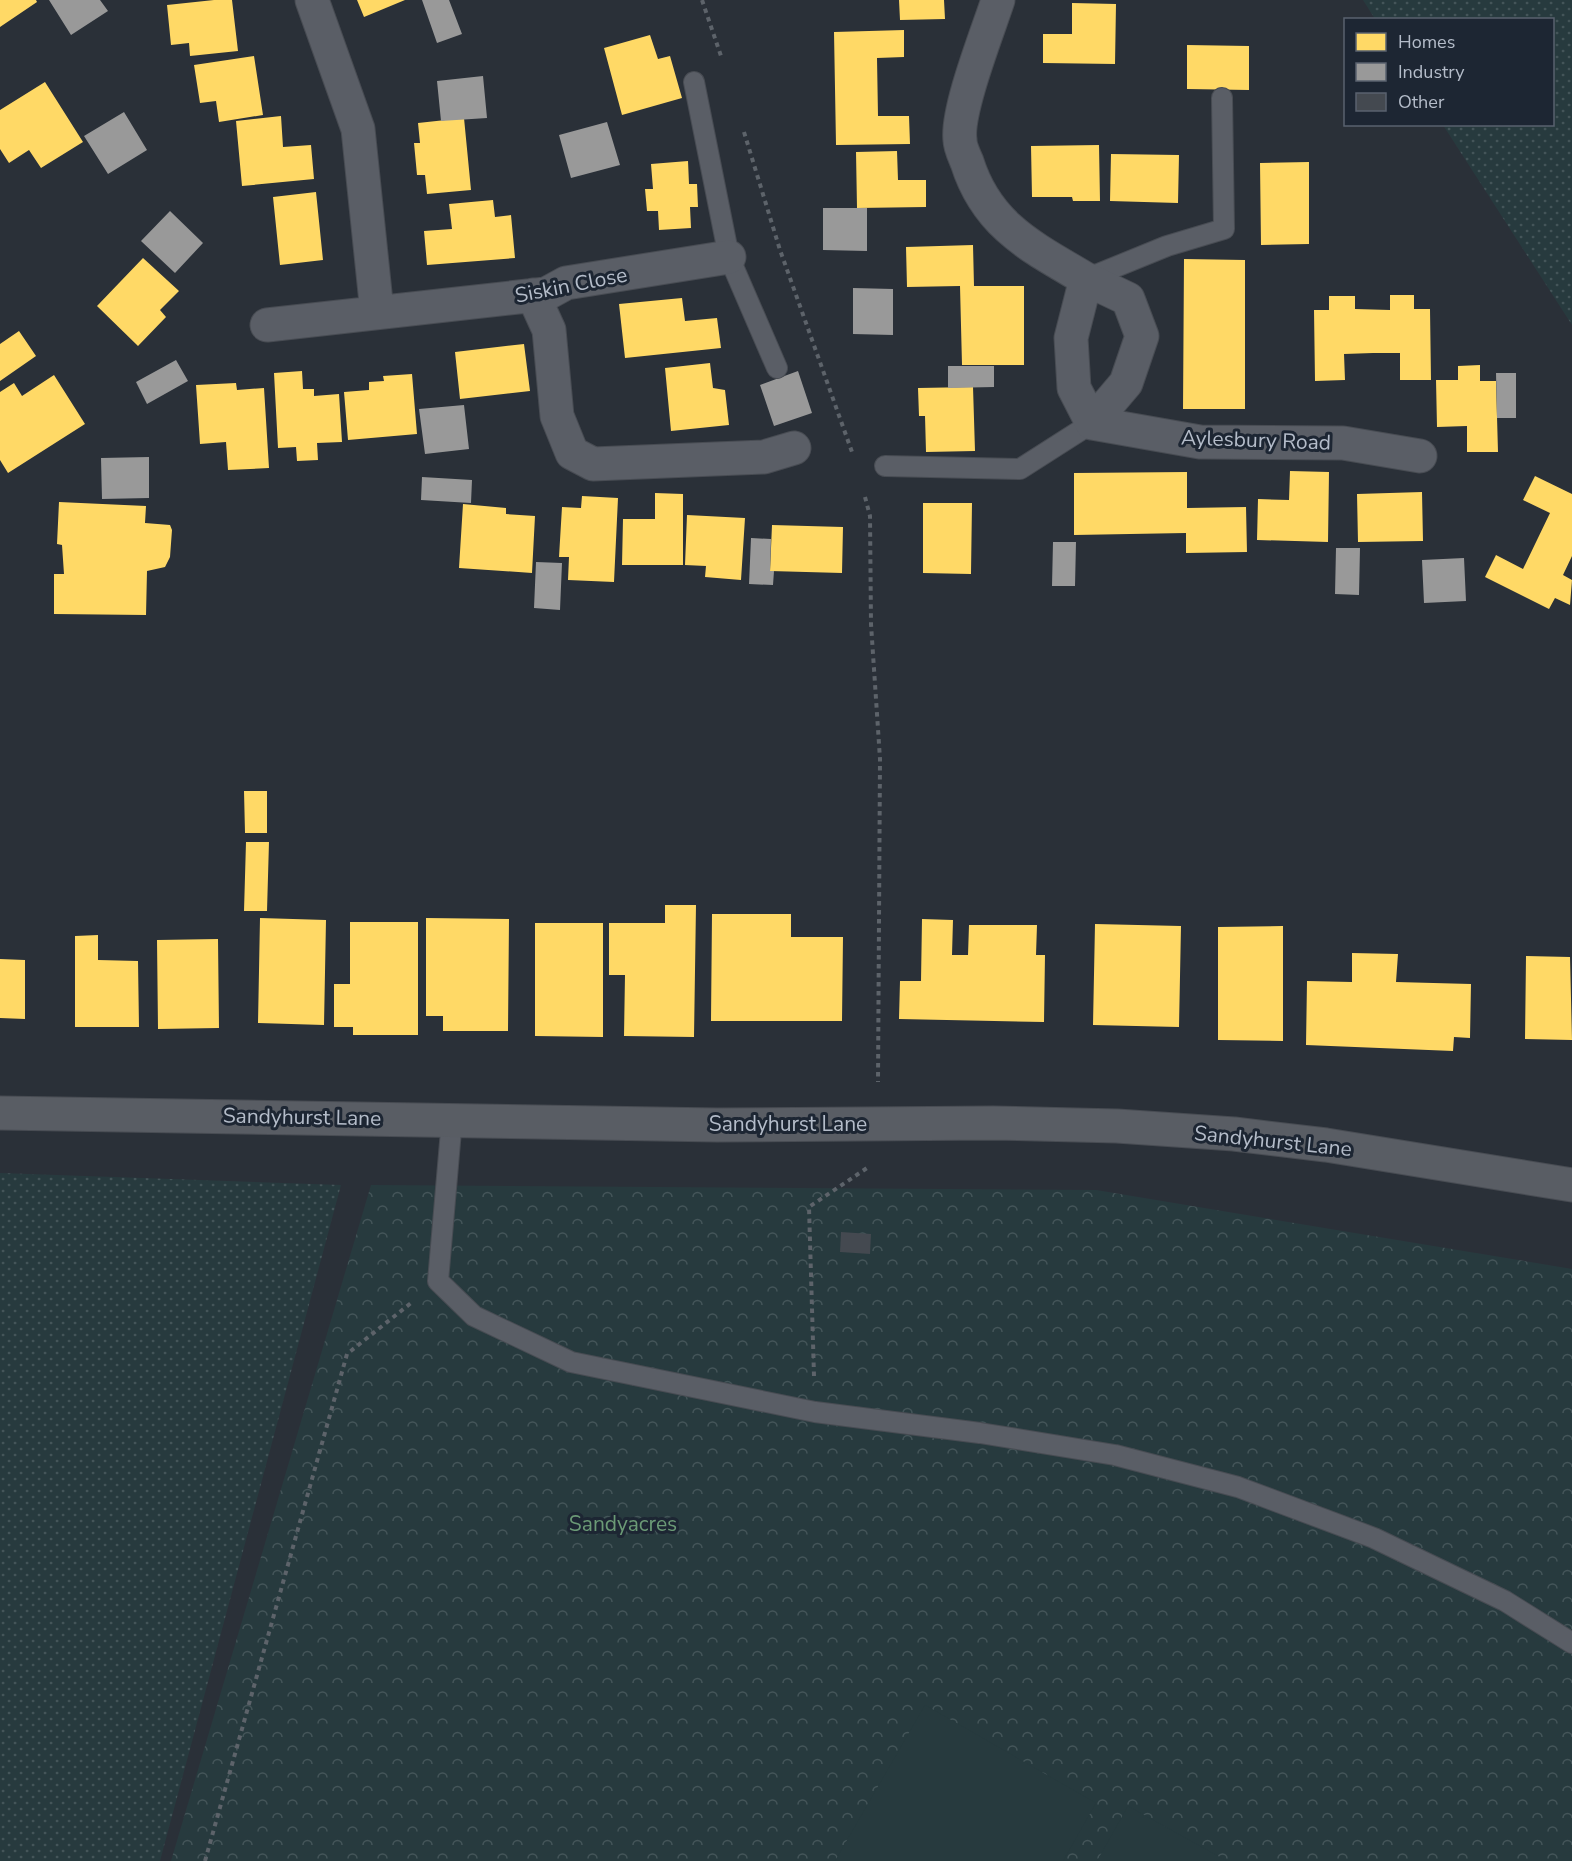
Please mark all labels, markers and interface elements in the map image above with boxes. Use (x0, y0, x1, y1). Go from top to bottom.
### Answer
legend (1344, 18, 1554, 126)
text: Homes (1398, 30, 1455, 54)
text: Industry (1398, 60, 1465, 84)
text: Other (1398, 90, 1445, 114)
street label: Siskin Close (512, 260, 630, 310)
street label: Aylesbury Road (1180, 423, 1332, 457)
street label: Sandyhurst Lane (223, 1102, 381, 1132)
street label: Sandyhurst Lane (709, 1110, 867, 1138)
street label: Sandyhurst Lane (1193, 1119, 1353, 1163)
park label: Sandyacres (569, 1510, 677, 1538)

